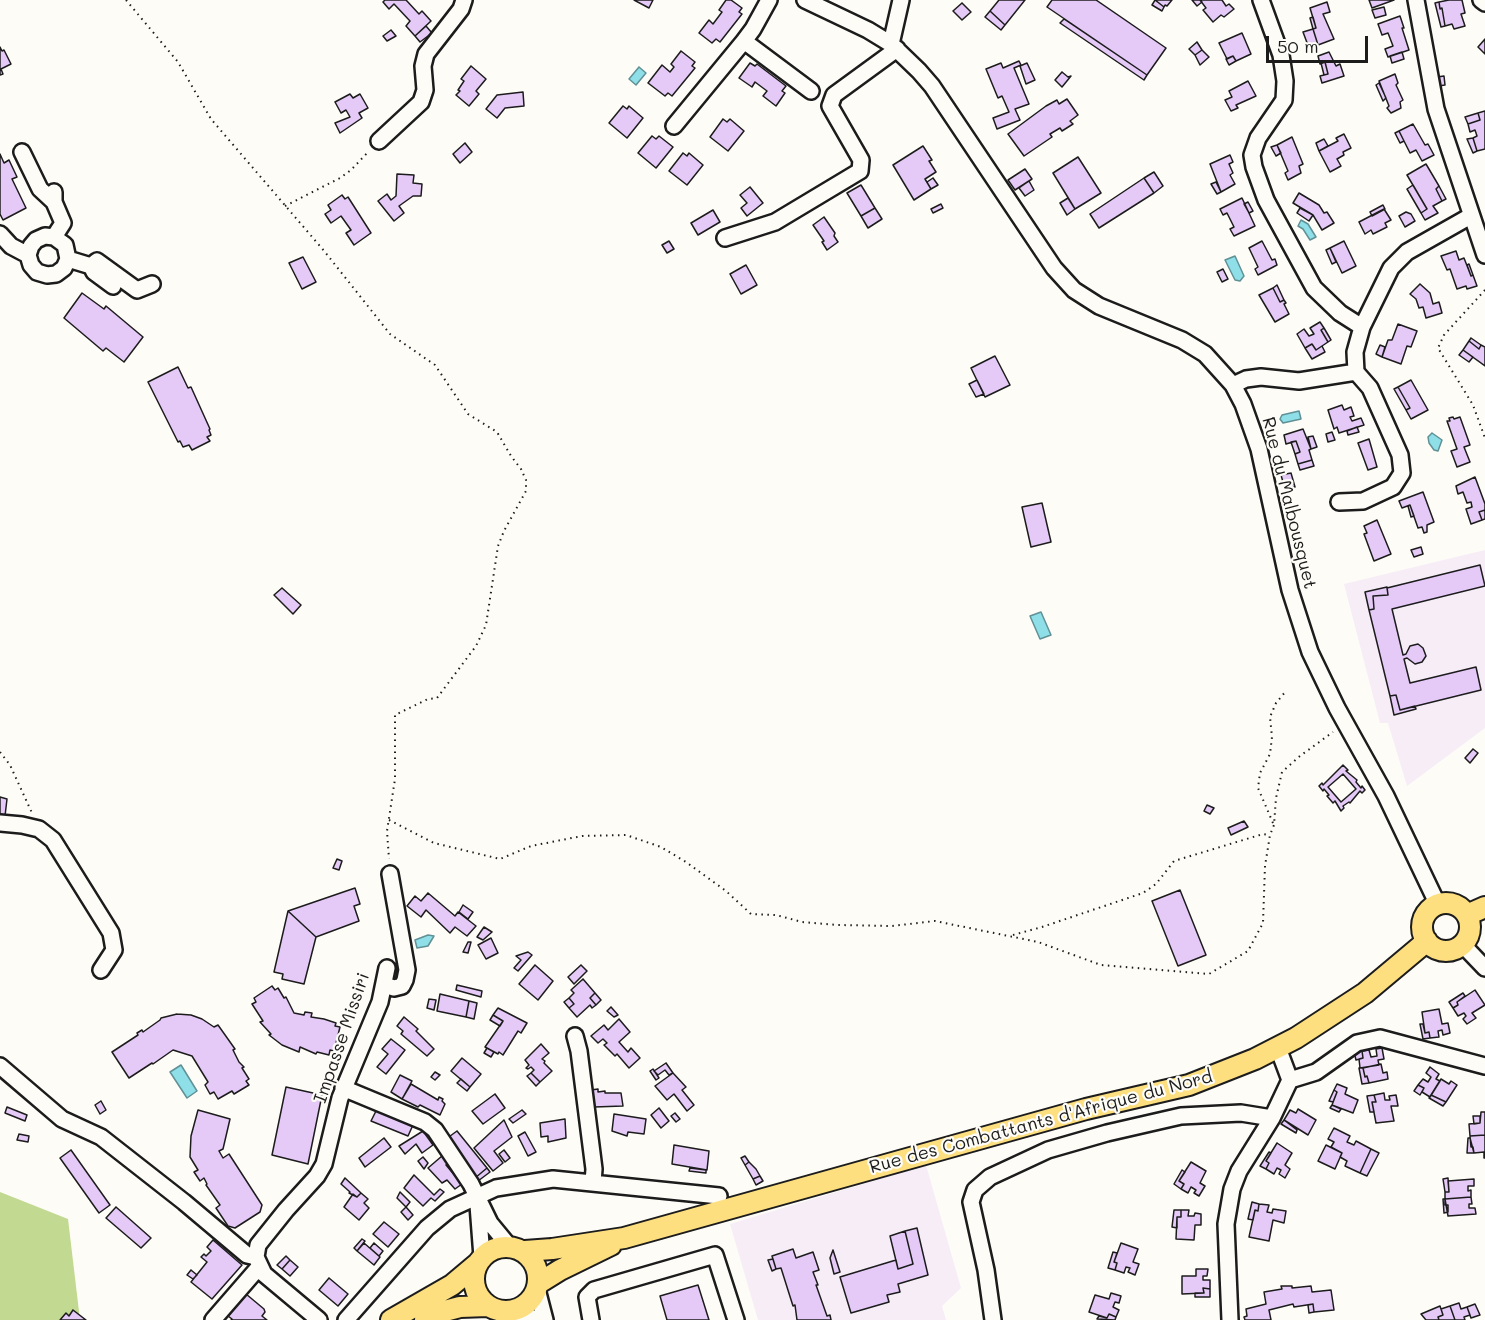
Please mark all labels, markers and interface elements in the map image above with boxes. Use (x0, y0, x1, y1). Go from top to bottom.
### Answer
scale bar (1269, 24, 1371, 62)
text: 50 m (1277, 34, 1319, 58)
street label: Rue du Malbousquet (1257, 415, 1321, 591)
street label: Impasse Missiri (310, 970, 374, 1106)
street label: Rue des Combattants d'Afrique du Nord (867, 1066, 1215, 1178)

